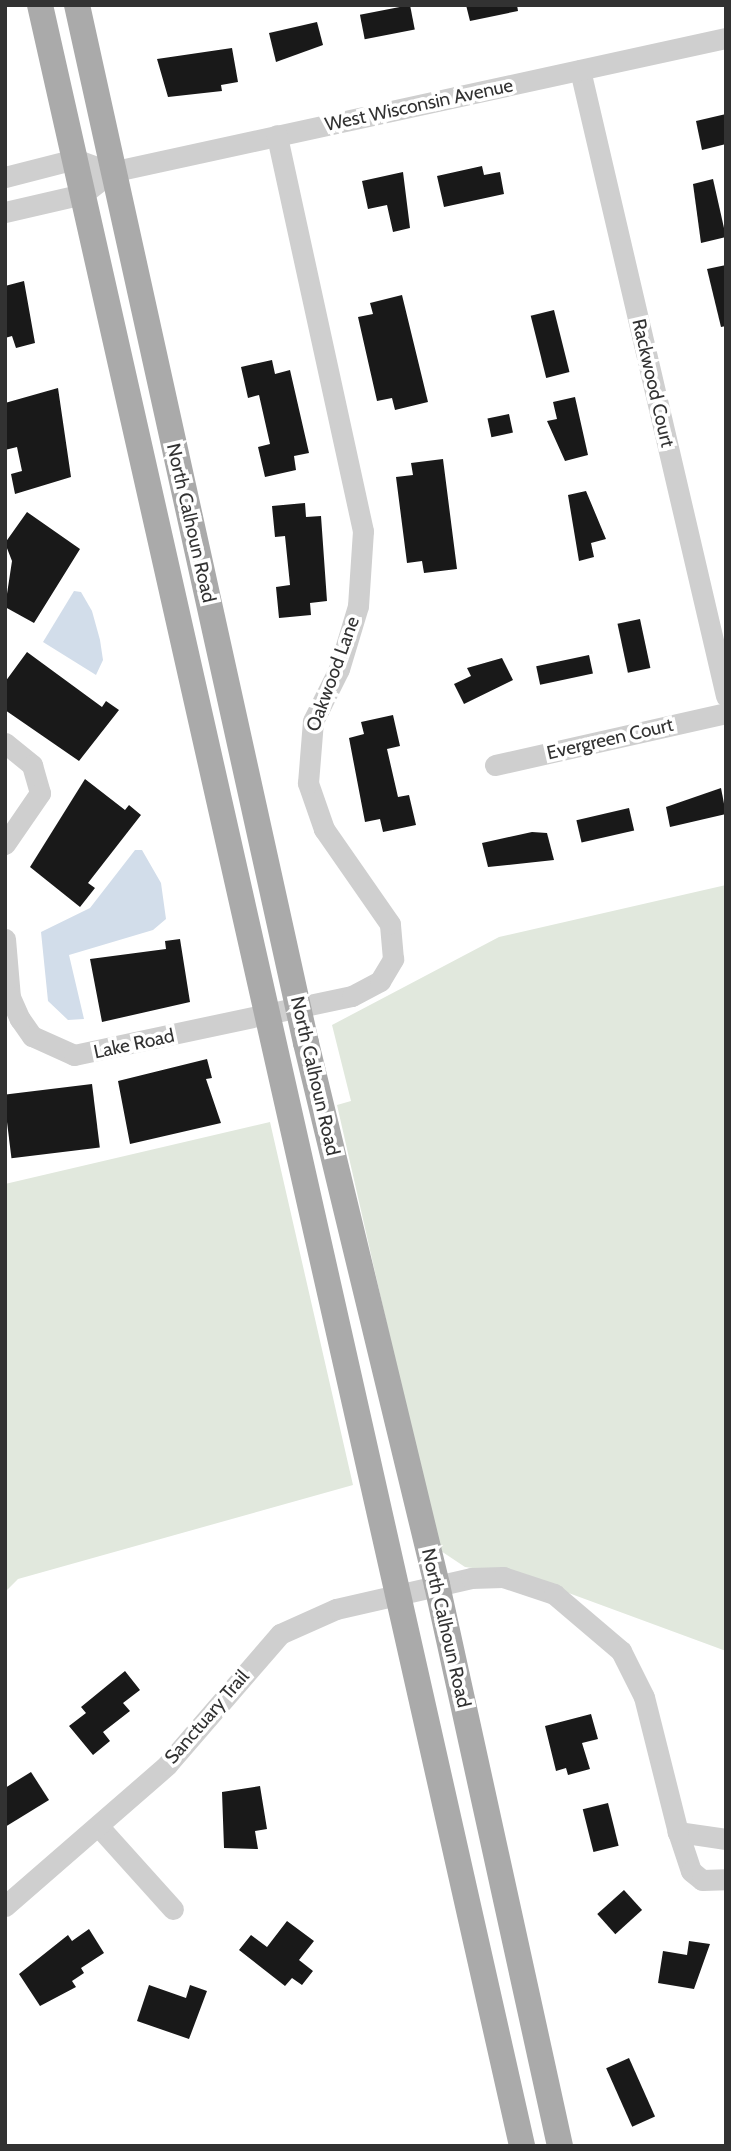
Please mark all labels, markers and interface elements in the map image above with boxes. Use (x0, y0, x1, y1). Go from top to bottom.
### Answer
street label: West Wisconsin Avenue (323, 74, 515, 136)
street label: Rackwood Court (627, 316, 679, 450)
street label: North Calhoun Road (162, 441, 220, 605)
street label: Oakwood Lane (302, 613, 364, 735)
street label: Evergreen Court (545, 713, 675, 765)
street label: North Calhoun Road (286, 994, 344, 1158)
street label: Lake Road (92, 1024, 176, 1064)
street label: North Calhoun Road (417, 1546, 475, 1710)
street label: Sanctuary Trail (160, 1665, 254, 1769)

